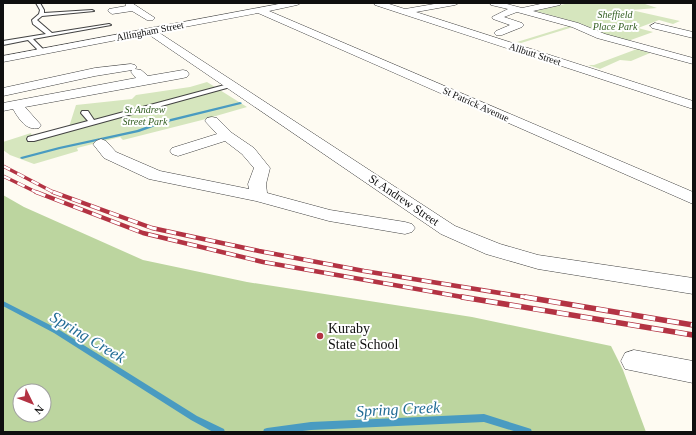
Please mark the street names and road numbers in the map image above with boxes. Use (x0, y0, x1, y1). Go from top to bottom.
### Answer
street label: Allingham Street (115, 19, 185, 43)
street label: Allbutt Street (508, 40, 563, 68)
street label: St Patrick Avenue (441, 84, 511, 124)
street label: St Andrew Street (366, 171, 442, 229)

